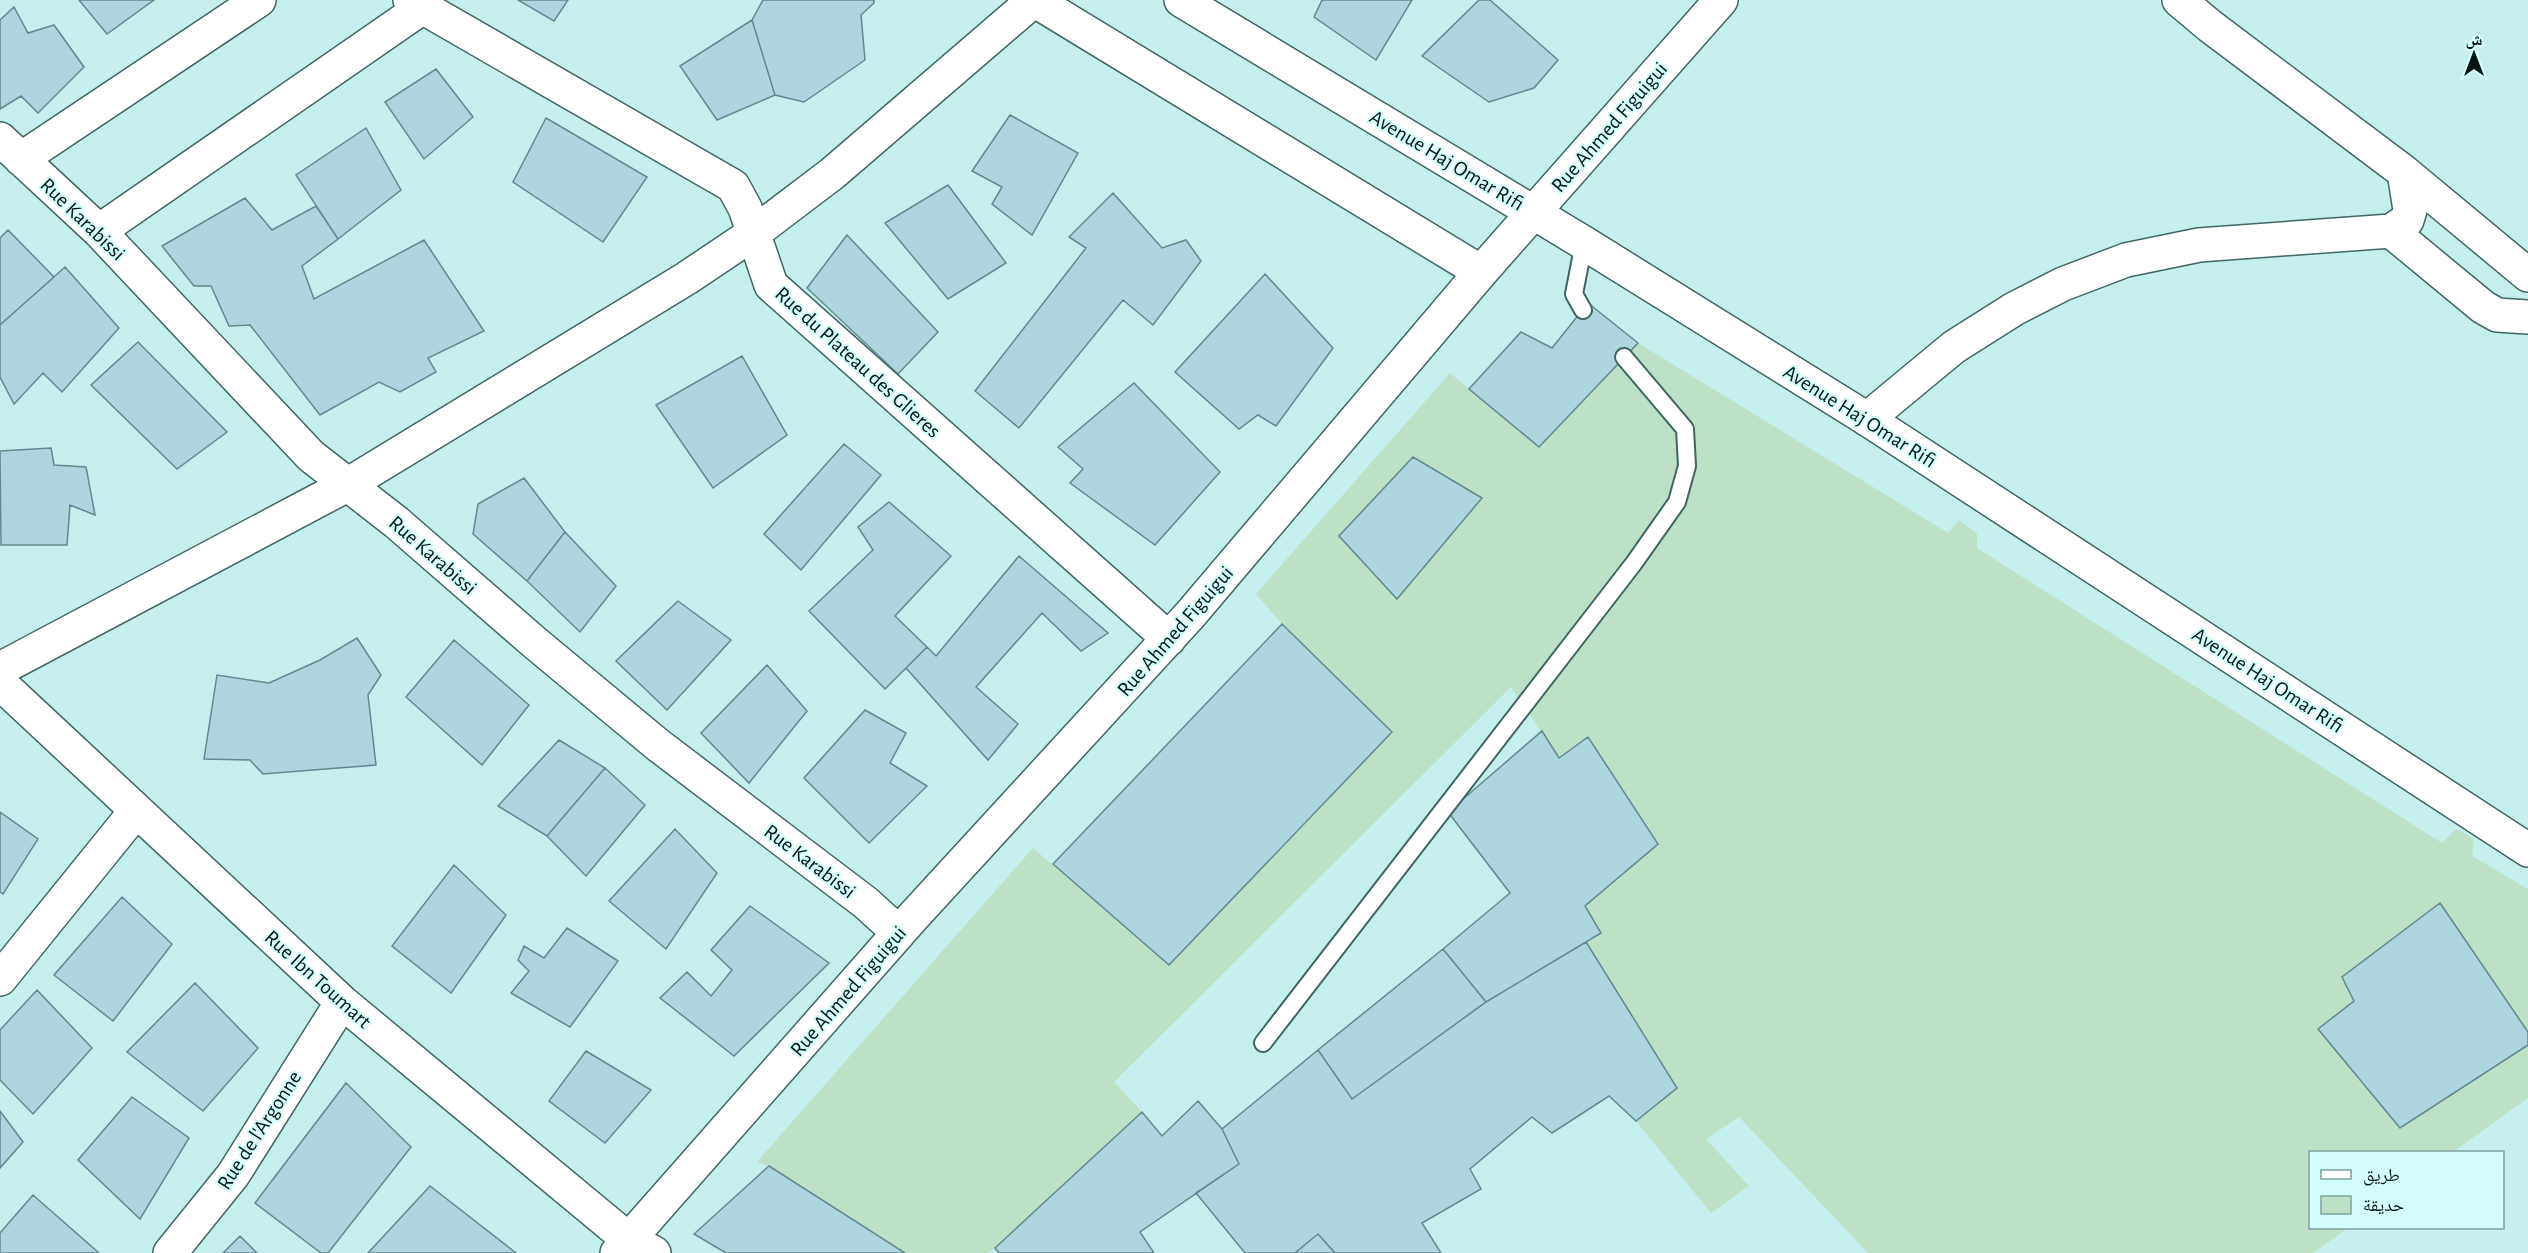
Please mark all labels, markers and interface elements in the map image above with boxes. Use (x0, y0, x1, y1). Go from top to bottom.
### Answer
north arrow (2444, 24, 2504, 84)
text: ش (2466, 32, 2483, 49)
street label: Rue Ahmed Figuigui (1547, 58, 1671, 196)
street label: Avenue Haj Omar Rifi (1366, 106, 1527, 215)
street label: Rue Karabissi (36, 174, 129, 265)
street label: Rue du Plateau des Glieres (771, 283, 944, 442)
street label: Avenue Haj Omar Rifi (1780, 361, 1940, 472)
street label: Rue Karabissi (385, 512, 481, 599)
street label: Rue Ahmed Figuigui (1113, 562, 1237, 700)
street label: Avenue Haj Omar Rifi (2188, 624, 2347, 737)
street label: Rue Karabissi (760, 820, 859, 902)
street label: Rue Ahmed Figuigui (786, 922, 910, 1060)
street label: Rue Ibn Toumart (260, 926, 375, 1033)
street label: Rue de l'Argonne (213, 1067, 305, 1193)
legend (2309, 1151, 2504, 1229)
text: طريق (2363, 1167, 2400, 1186)
text: حديقة (2363, 1197, 2404, 1215)

